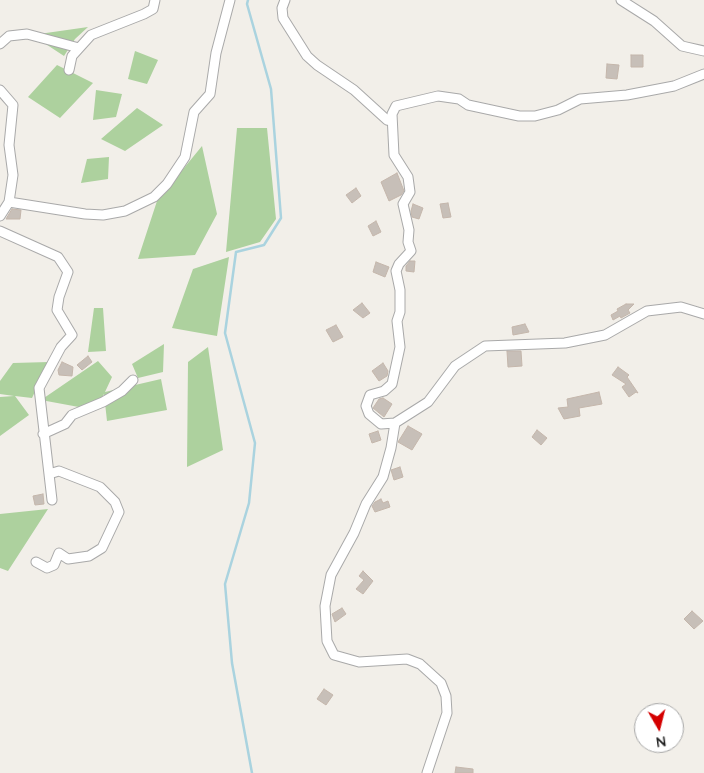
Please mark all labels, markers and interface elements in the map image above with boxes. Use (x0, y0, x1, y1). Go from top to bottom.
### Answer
north arrow (634, 703, 684, 753)
text: N (655, 732, 667, 751)

